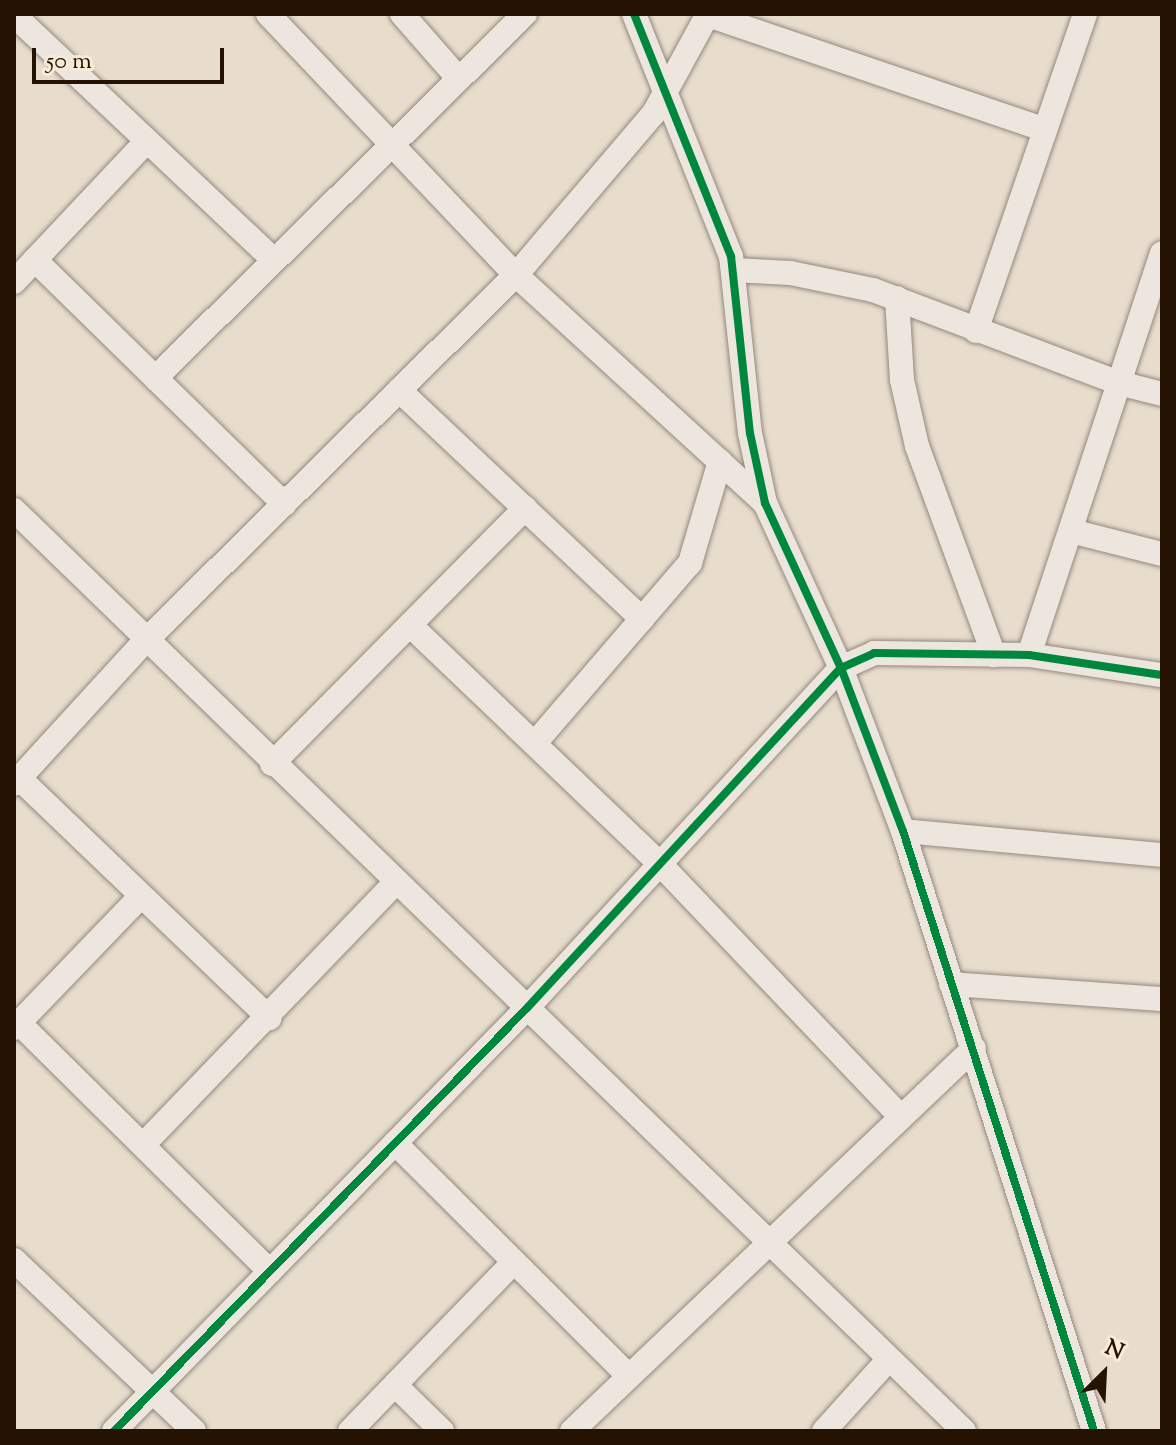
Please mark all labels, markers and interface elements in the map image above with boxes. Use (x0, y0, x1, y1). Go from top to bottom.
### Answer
scale bar (36, 32, 228, 82)
text: 50 m (46, 45, 92, 79)
north arrow (1064, 1333, 1144, 1413)
text: N (1099, 1333, 1128, 1369)

